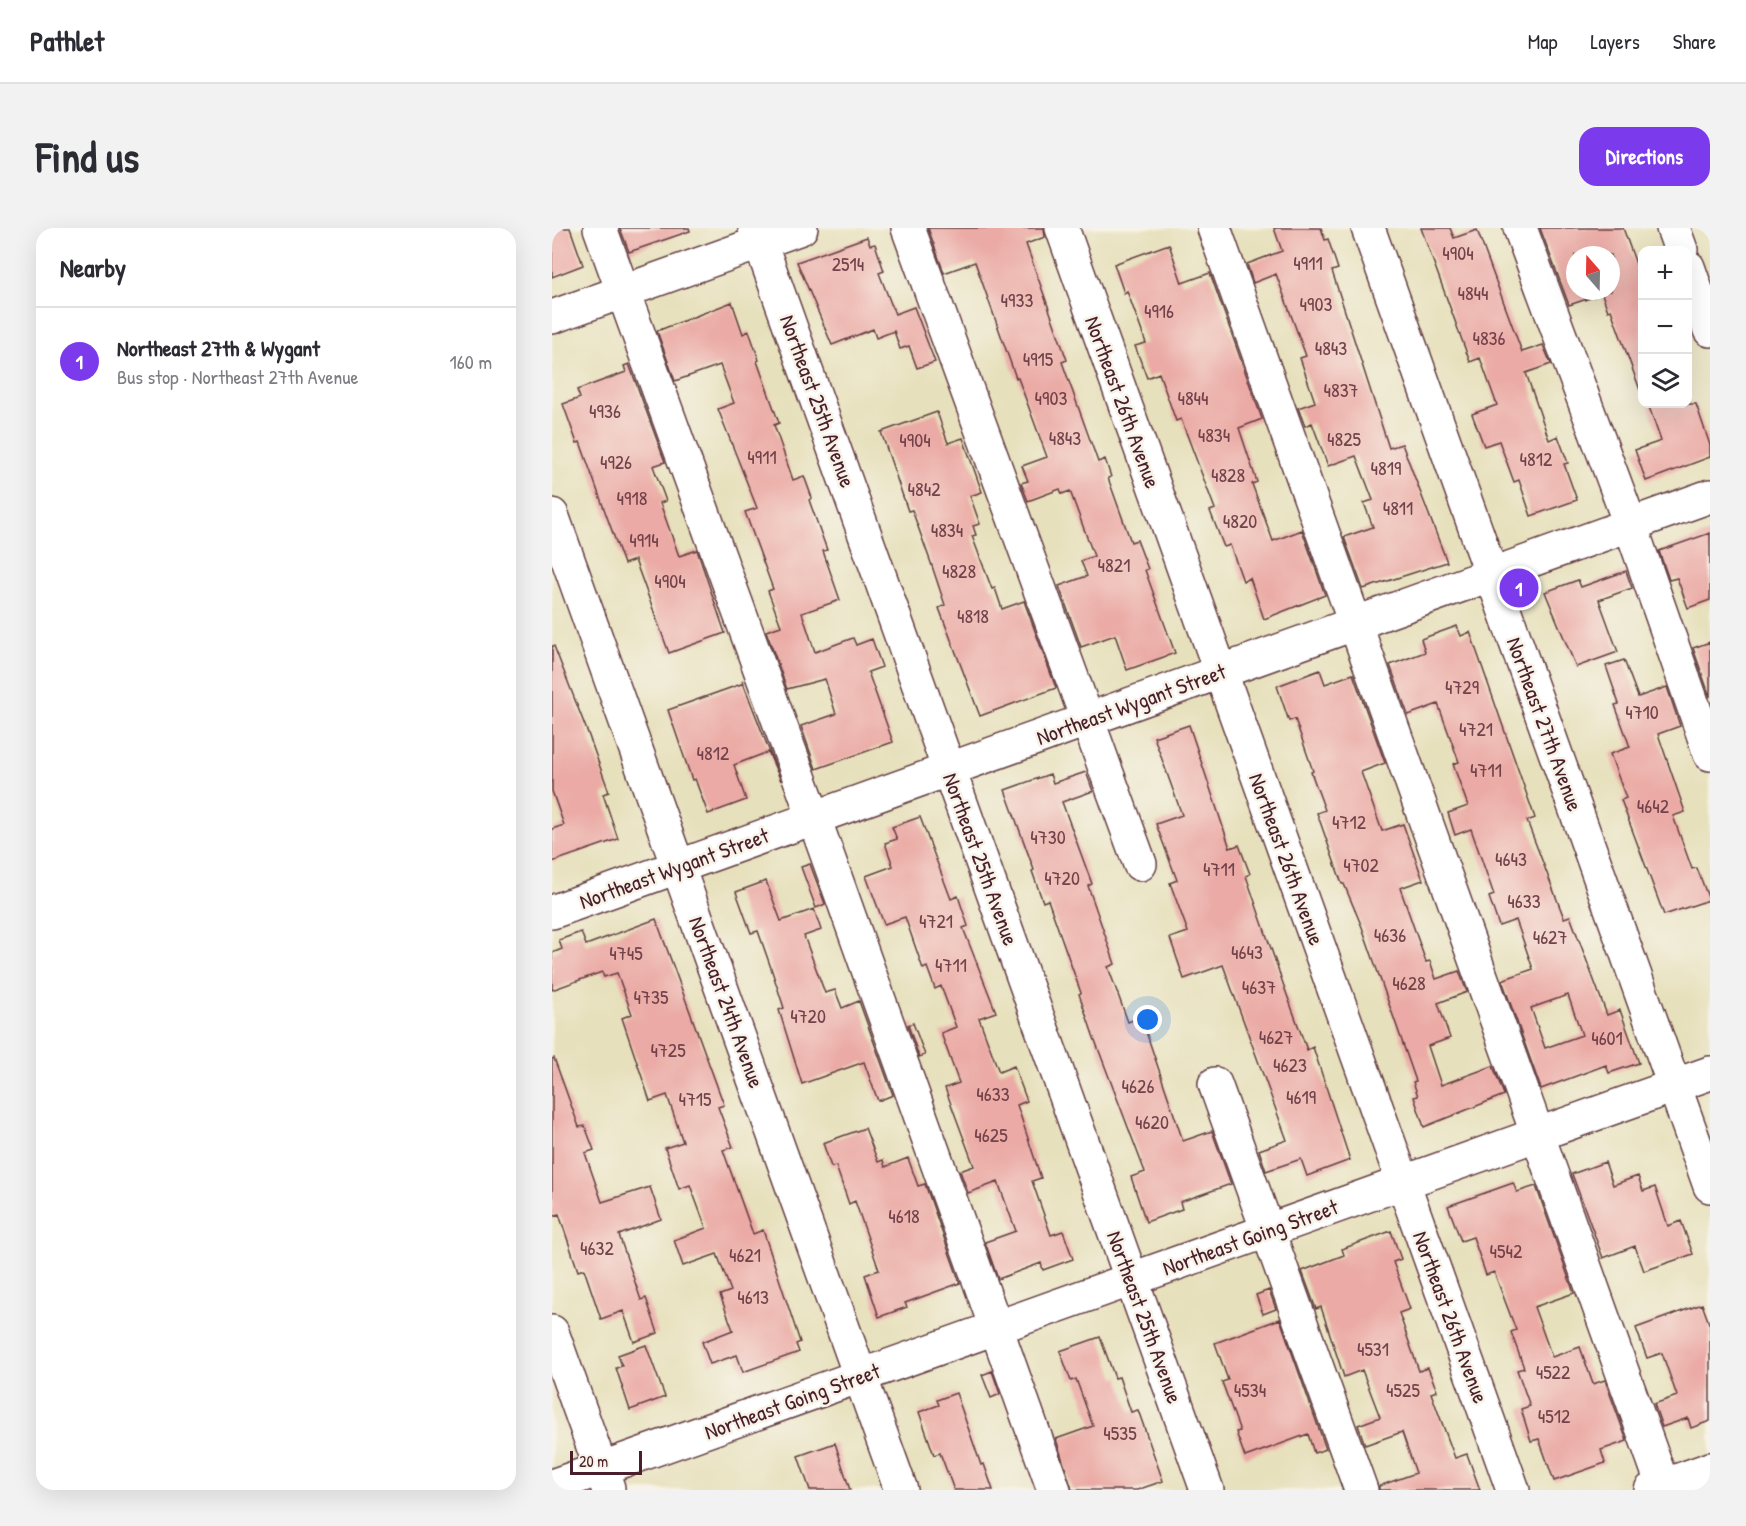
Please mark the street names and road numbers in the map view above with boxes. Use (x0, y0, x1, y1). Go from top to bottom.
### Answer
street label: Northeast 25th Avenue (773, 311, 863, 492)
street label: Northeast 26th Avenue (1078, 312, 1168, 492)
street label: Northeast 27th Avenue (1500, 633, 1591, 815)
street label: Northeast Wygant Street (1032, 656, 1230, 752)
street label: Northeast 25th Avenue (936, 769, 1026, 950)
street label: Northeast 26th Avenue (1242, 769, 1332, 949)
street label: Northeast Wygant Street (575, 820, 773, 916)
street label: Northeast 24th Avenue (682, 912, 772, 1092)
street label: Northeast Going Street (1158, 1191, 1342, 1283)
street label: Northeast 25th Avenue (1100, 1227, 1190, 1408)
street label: Northeast 26th Avenue (1406, 1227, 1496, 1407)
street label: Northeast Going Street (700, 1355, 884, 1447)

